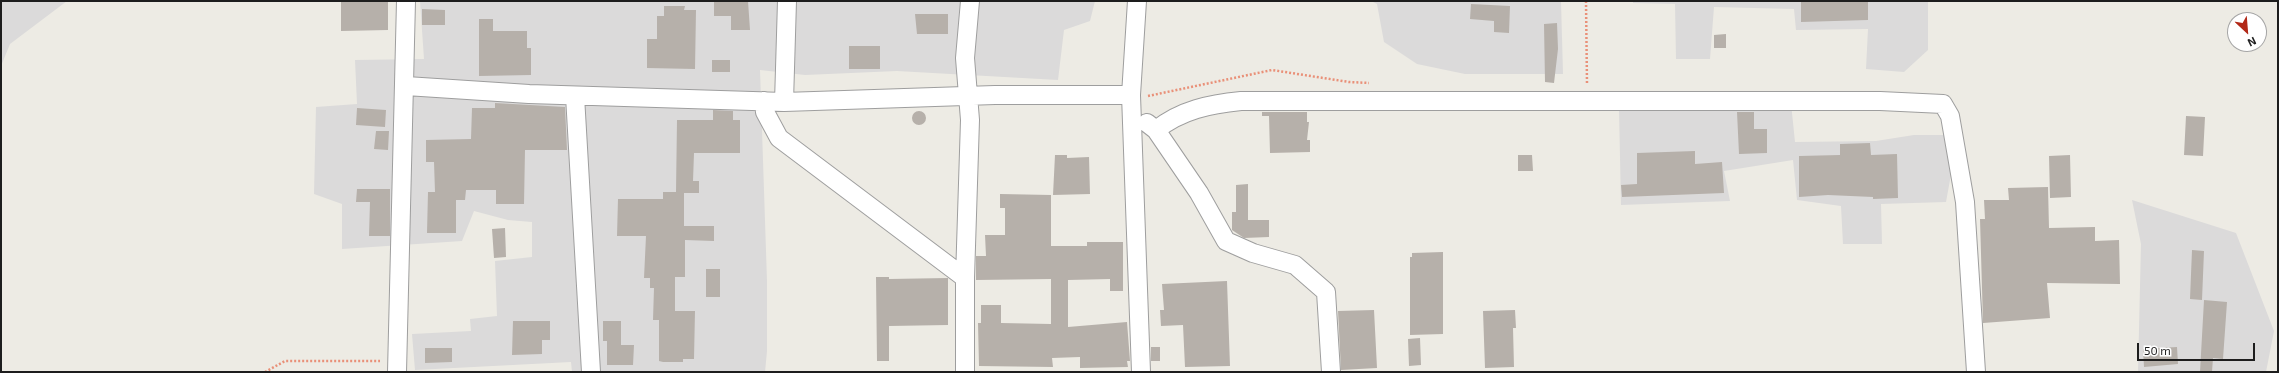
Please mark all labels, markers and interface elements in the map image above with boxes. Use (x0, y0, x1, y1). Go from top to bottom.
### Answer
north arrow (2227, 12, 2267, 52)
text: N (2246, 35, 2258, 50)
scale bar (2139, 335, 2257, 361)
text: 50 m (2144, 343, 2171, 357)

